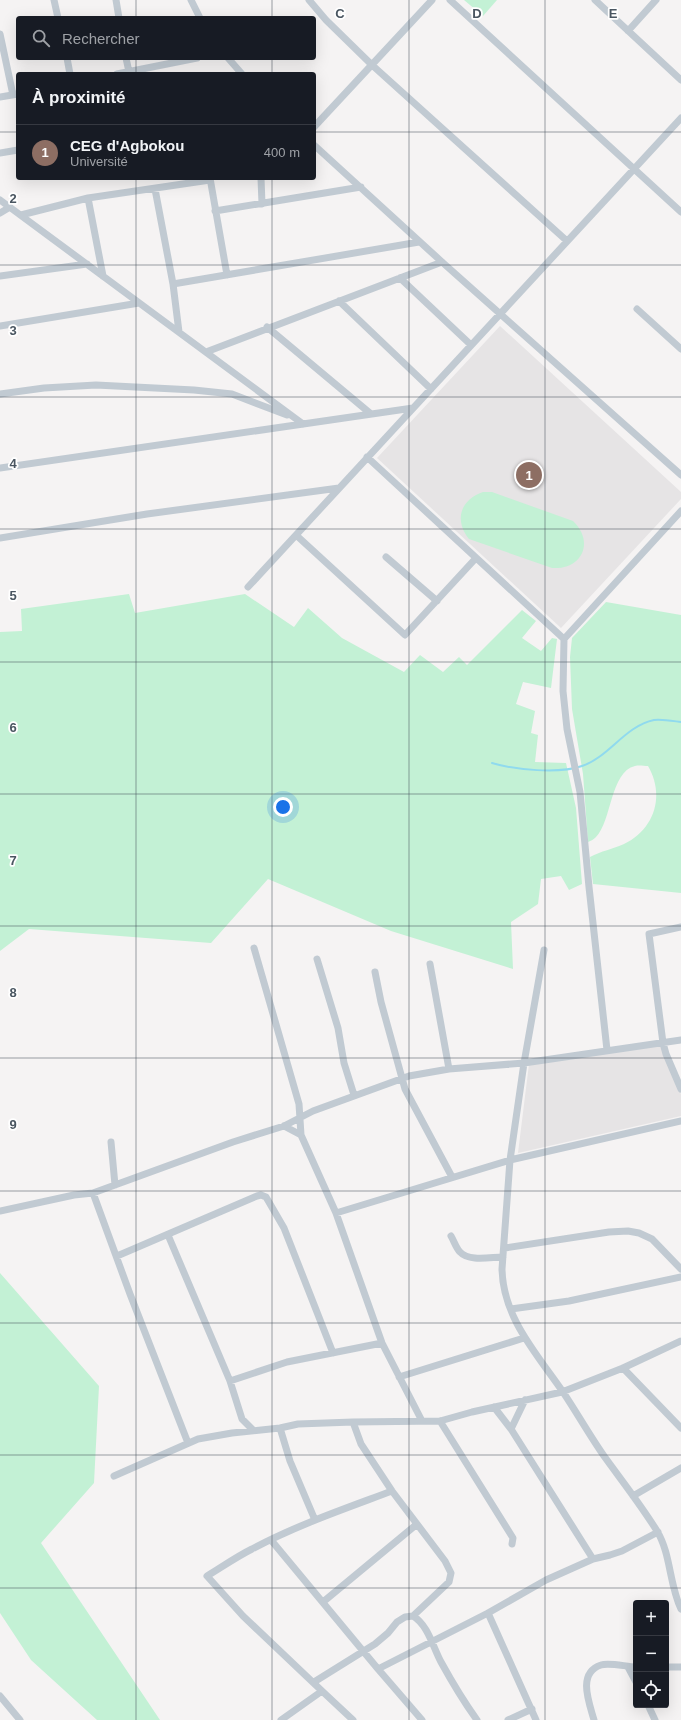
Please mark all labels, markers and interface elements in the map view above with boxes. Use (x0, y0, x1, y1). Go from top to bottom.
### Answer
text: C (335, 6, 345, 21)
text: D (472, 6, 482, 21)
text: E (609, 6, 618, 21)
search box (16, 16, 316, 60)
icon: search (30, 27, 52, 49)
text: Rechercher (62, 30, 140, 47)
text: À proximité (32, 88, 126, 107)
text: CEG d'Agbokou (70, 137, 184, 154)
text: 1 (41, 145, 49, 160)
text: 400 m (264, 145, 300, 160)
text: Université (70, 154, 128, 169)
text: 2 (9, 191, 17, 206)
text: 3 (9, 323, 17, 338)
text: 4 (9, 456, 17, 471)
pin: 1 (516, 460, 542, 490)
text: 5 (9, 588, 17, 603)
text: 6 (9, 720, 17, 735)
your location (273, 797, 293, 817)
text: 7 (9, 853, 17, 868)
text: 8 (9, 985, 17, 1000)
text: 9 (9, 1117, 17, 1132)
map controls (633, 1600, 669, 1708)
button: + (633, 1600, 669, 1636)
button: − (633, 1636, 669, 1672)
button: locate (633, 1672, 669, 1708)

